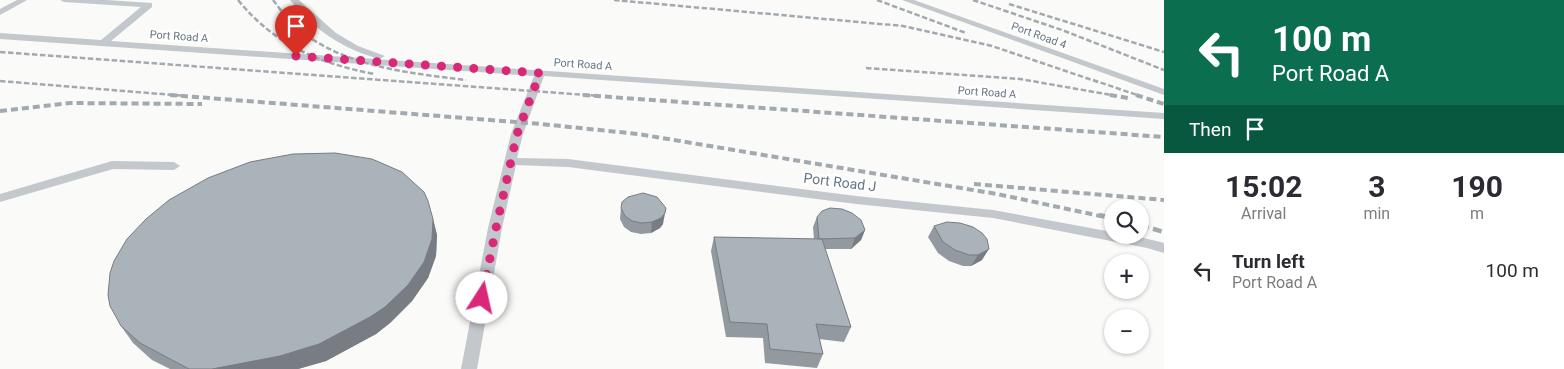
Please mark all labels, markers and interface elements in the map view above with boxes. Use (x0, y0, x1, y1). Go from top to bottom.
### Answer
pin (275, 5, 317, 56)
icon: arrive (282, 12, 310, 40)
text: 100 m (1272, 19, 1371, 60)
street label: Port Road 4 (1010, 20, 1068, 51)
icon: left (1189, 20, 1254, 85)
street label: Port Road A (149, 28, 209, 45)
street label: Port Road A (553, 56, 613, 73)
text: Port Road A (1272, 61, 1389, 86)
street label: Port Road A (957, 84, 1017, 101)
icon: arrive (1241, 115, 1269, 143)
text: Then (1189, 118, 1231, 141)
text: 15:02 (1225, 169, 1302, 204)
text: 3 (1368, 169, 1385, 204)
text: 190 (1451, 169, 1503, 204)
street label: Port Road J (803, 170, 877, 194)
map controls (1104, 199, 1149, 354)
button: search (1104, 199, 1149, 244)
text: Arrival (1241, 204, 1286, 223)
text: min (1363, 204, 1390, 223)
text: m (1470, 204, 1484, 223)
text: Turn left (1232, 250, 1305, 273)
button: + (1104, 254, 1149, 299)
icon: left (1189, 257, 1217, 285)
text: 100 m (1486, 259, 1539, 282)
position arrow (455, 271, 507, 323)
text: Port Road A (1232, 273, 1317, 292)
button: − (1104, 309, 1149, 354)

